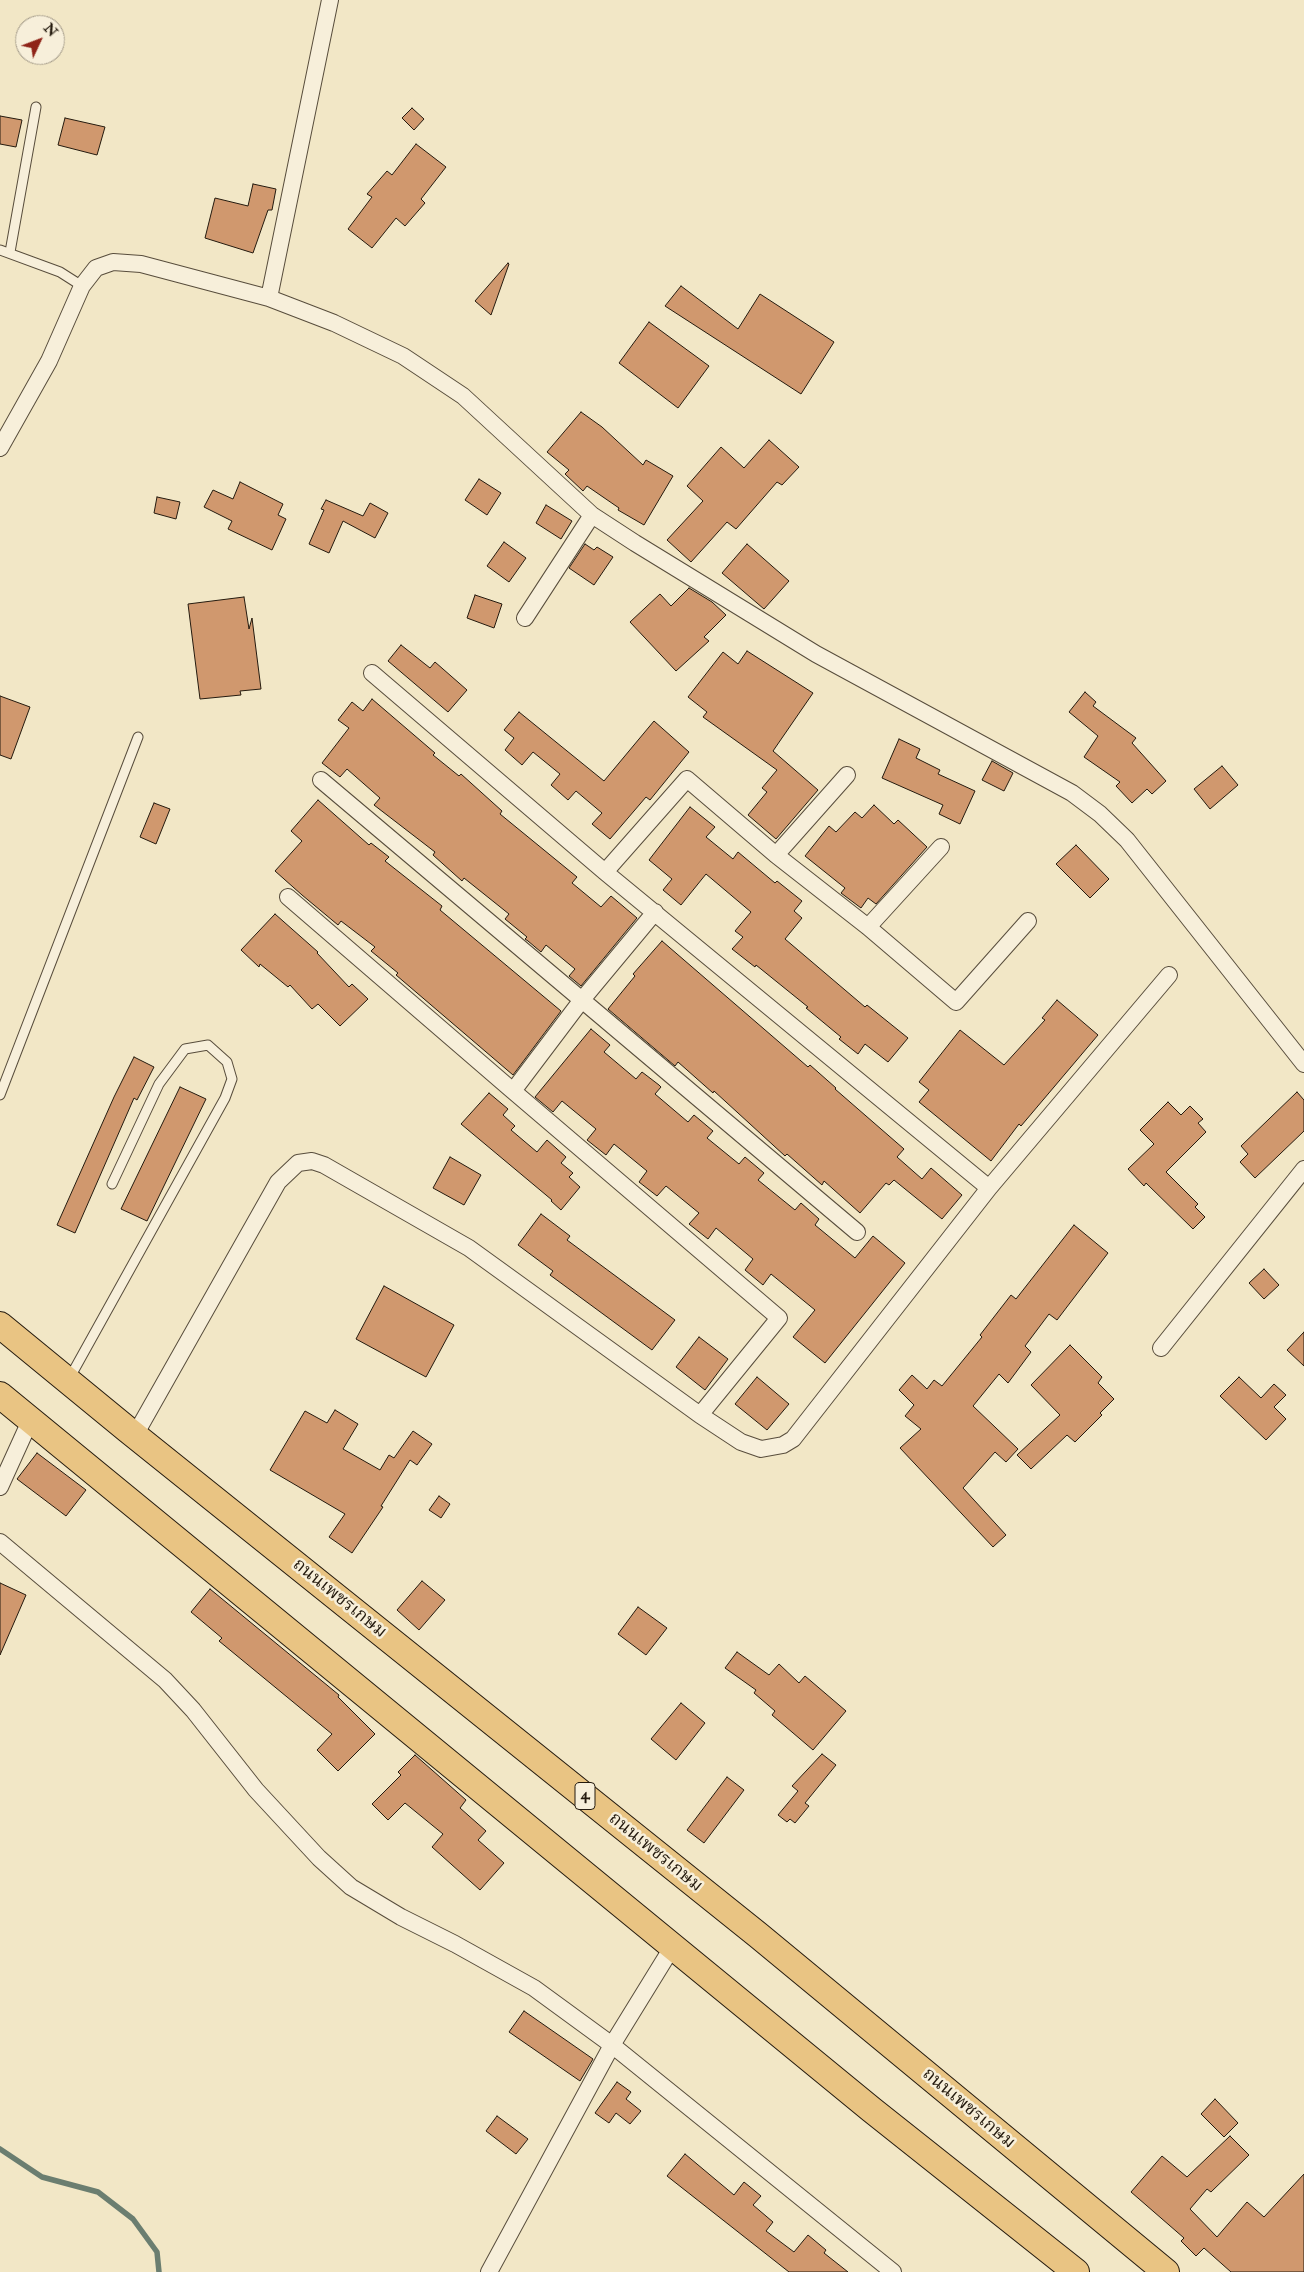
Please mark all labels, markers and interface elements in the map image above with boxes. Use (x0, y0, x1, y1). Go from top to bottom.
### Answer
north arrow (15, 15, 65, 65)
text: N (40, 20, 61, 40)
street label: ถนนเพชรเกษม (288, 1555, 390, 1643)
road number: 4 (575, 1782, 595, 1810)
street label: ถนนเพชรเกษม (604, 1809, 706, 1897)
street label: ถนนเพชรเกษม (917, 2064, 1019, 2154)

